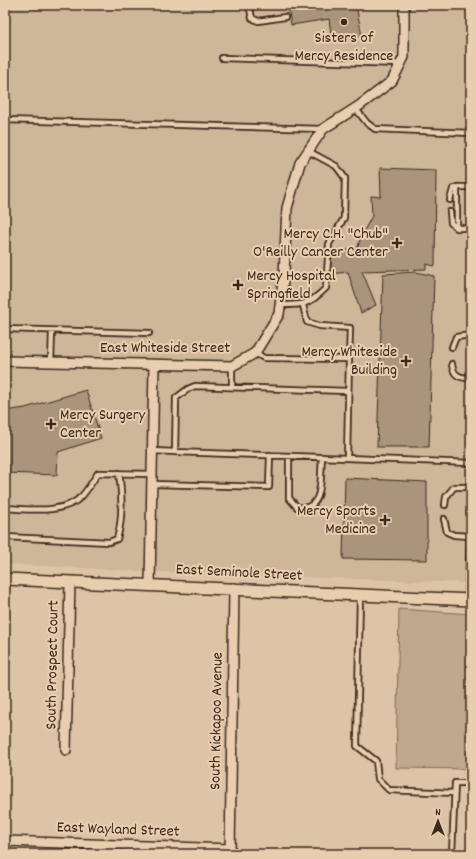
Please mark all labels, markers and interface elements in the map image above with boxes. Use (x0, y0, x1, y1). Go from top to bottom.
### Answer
marker: Sisters of Mercy Residence (339, 17, 349, 27)
place label: Sisters of Mercy Residence (295, 27, 393, 68)
place label: Mercy C.H. "Chub" O'Reilly Cancer Center (253, 223, 388, 264)
marker: Mercy C.H. "Chub" O'Reilly Cancer Center (391, 237, 403, 249)
place label: Mercy Hospital Springfield (247, 265, 336, 306)
marker: Mercy Hospital Springfield (232, 279, 244, 291)
street label: East Whiteside Street (100, 337, 230, 360)
place label: Mercy Whiteside Building (301, 341, 397, 382)
marker: Mercy Whiteside Building (400, 355, 412, 367)
place label: Mercy Surgery Center (60, 404, 146, 445)
marker: Mercy Surgery Center (45, 418, 57, 430)
place label: Mercy Sports Medicine (297, 500, 376, 541)
marker: Mercy Sports Medicine (379, 514, 391, 526)
street label: East Seminole Street (175, 558, 303, 588)
street label: South Prospect Court (40, 600, 66, 730)
street label: South Kickapoo Avenue (204, 652, 230, 790)
north arrow (418, 801, 458, 841)
text: N (435, 805, 441, 821)
street label: East Wayland Street (56, 816, 180, 844)

